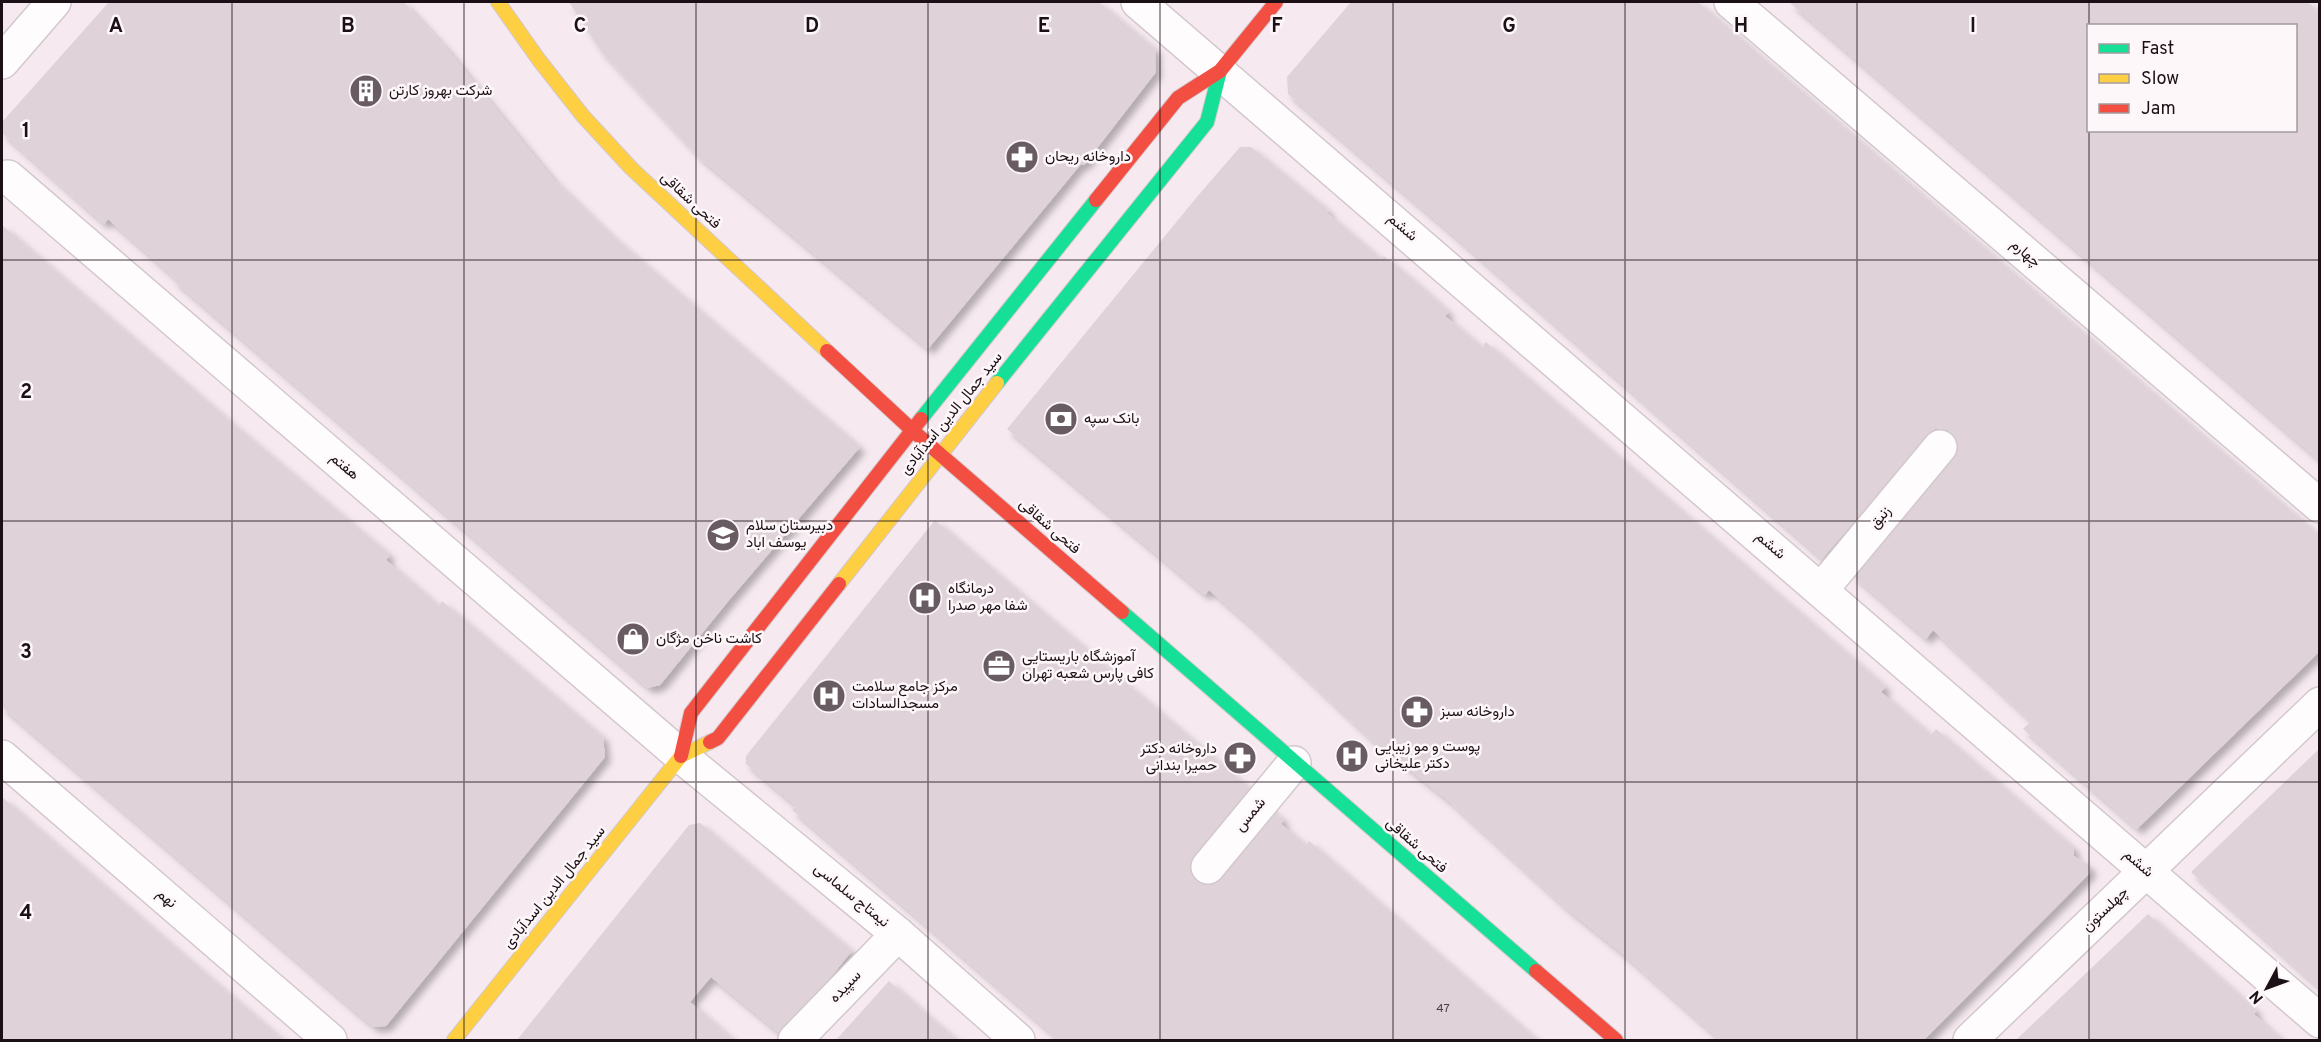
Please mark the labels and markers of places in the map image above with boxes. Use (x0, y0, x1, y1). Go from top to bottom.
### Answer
building icon: شرکت بهروز کارتن (348, 73, 384, 109)
place label: شرکت بهروز کارتن (389, 82, 492, 101)
pharmacy icon: داروخانه ریحان (1004, 139, 1040, 175)
place label: داروخانه ریحان (1045, 148, 1131, 167)
bank icon: بانک سپه (1043, 401, 1079, 437)
place label: بانک سپه (1084, 410, 1139, 429)
school or university icon: دبیرستان سلام یوسف اباد (705, 517, 741, 553)
place label: دبیرستان سلام یوسف اباد (746, 517, 833, 553)
hospital icon: درمانگاه شفا مهر صدرا (907, 580, 943, 616)
place label: درمانگاه شفا مهر صدرا (948, 580, 1028, 616)
shop icon: کاشت ناخن مژگان (615, 621, 651, 657)
place label: کاشت ناخن مژگان (656, 630, 762, 649)
office icon: آموزشگاه باریستایی کافی پارس شعبه تهران (981, 648, 1017, 684)
place label: آموزشگاه باریستایی کافی پارس شعبه تهران (1022, 648, 1154, 684)
hospital icon: مرکز جامع سلامت مسجدالسادات (811, 678, 847, 714)
place label: مرکز جامع سلامت مسجدالسادات (852, 678, 958, 714)
pharmacy icon: داروخانه سبز (1399, 694, 1435, 730)
place label: داروخانه سبز (1439, 703, 1515, 722)
hospital icon: پوست و مو زیبایی دکتر علیخانی (1334, 738, 1370, 774)
place label: پوست و مو زیبایی دکتر علیخانی (1375, 738, 1480, 774)
place label: داروخانه دکتر حمیرا بندانی (1139, 740, 1217, 776)
pharmacy icon: داروخانه دکتر حمیرا بندانی (1222, 740, 1258, 776)

